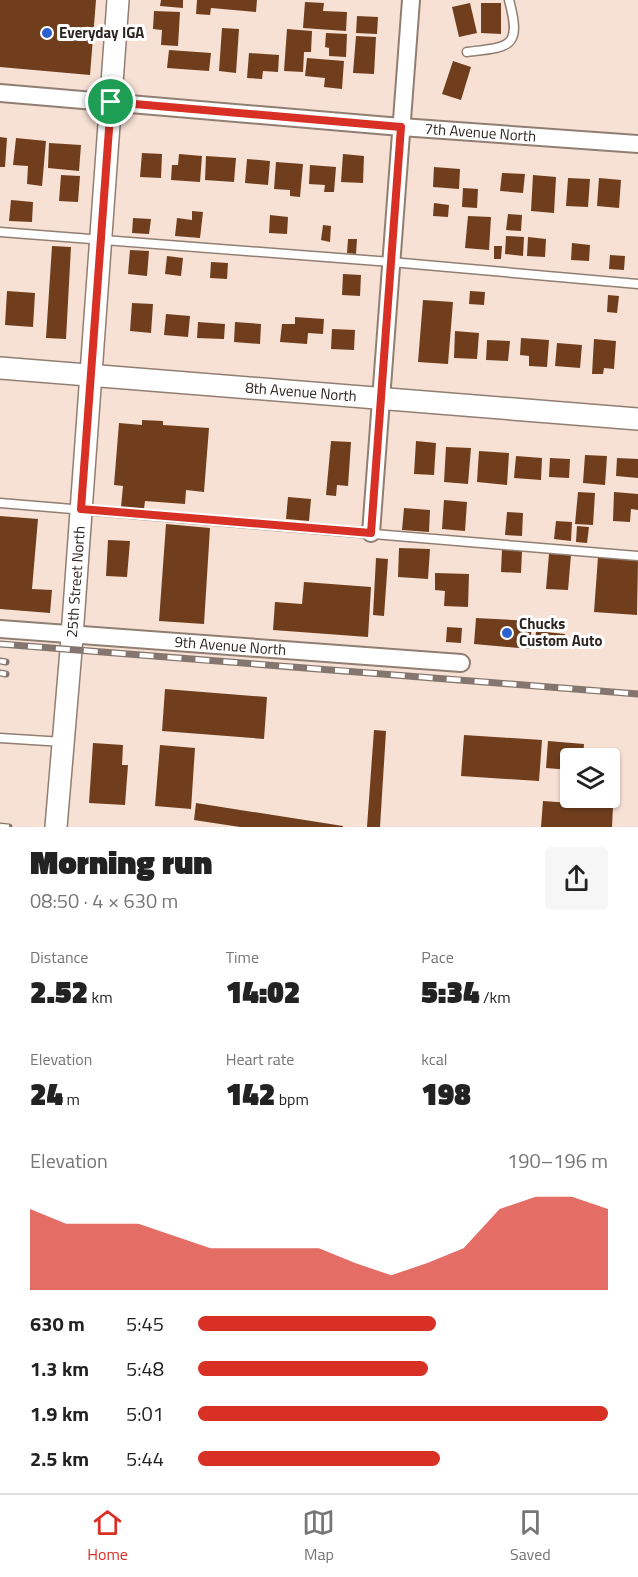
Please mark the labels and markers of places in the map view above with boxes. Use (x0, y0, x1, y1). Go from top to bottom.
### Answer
place label: Everyday IGA (59, 21, 144, 44)
marker: Everyday IGA (40, 26, 54, 40)
pin (85, 76, 136, 127)
place label: Chucks Custom Auto (519, 612, 603, 652)
marker: Chucks Custom Auto (500, 626, 514, 640)

